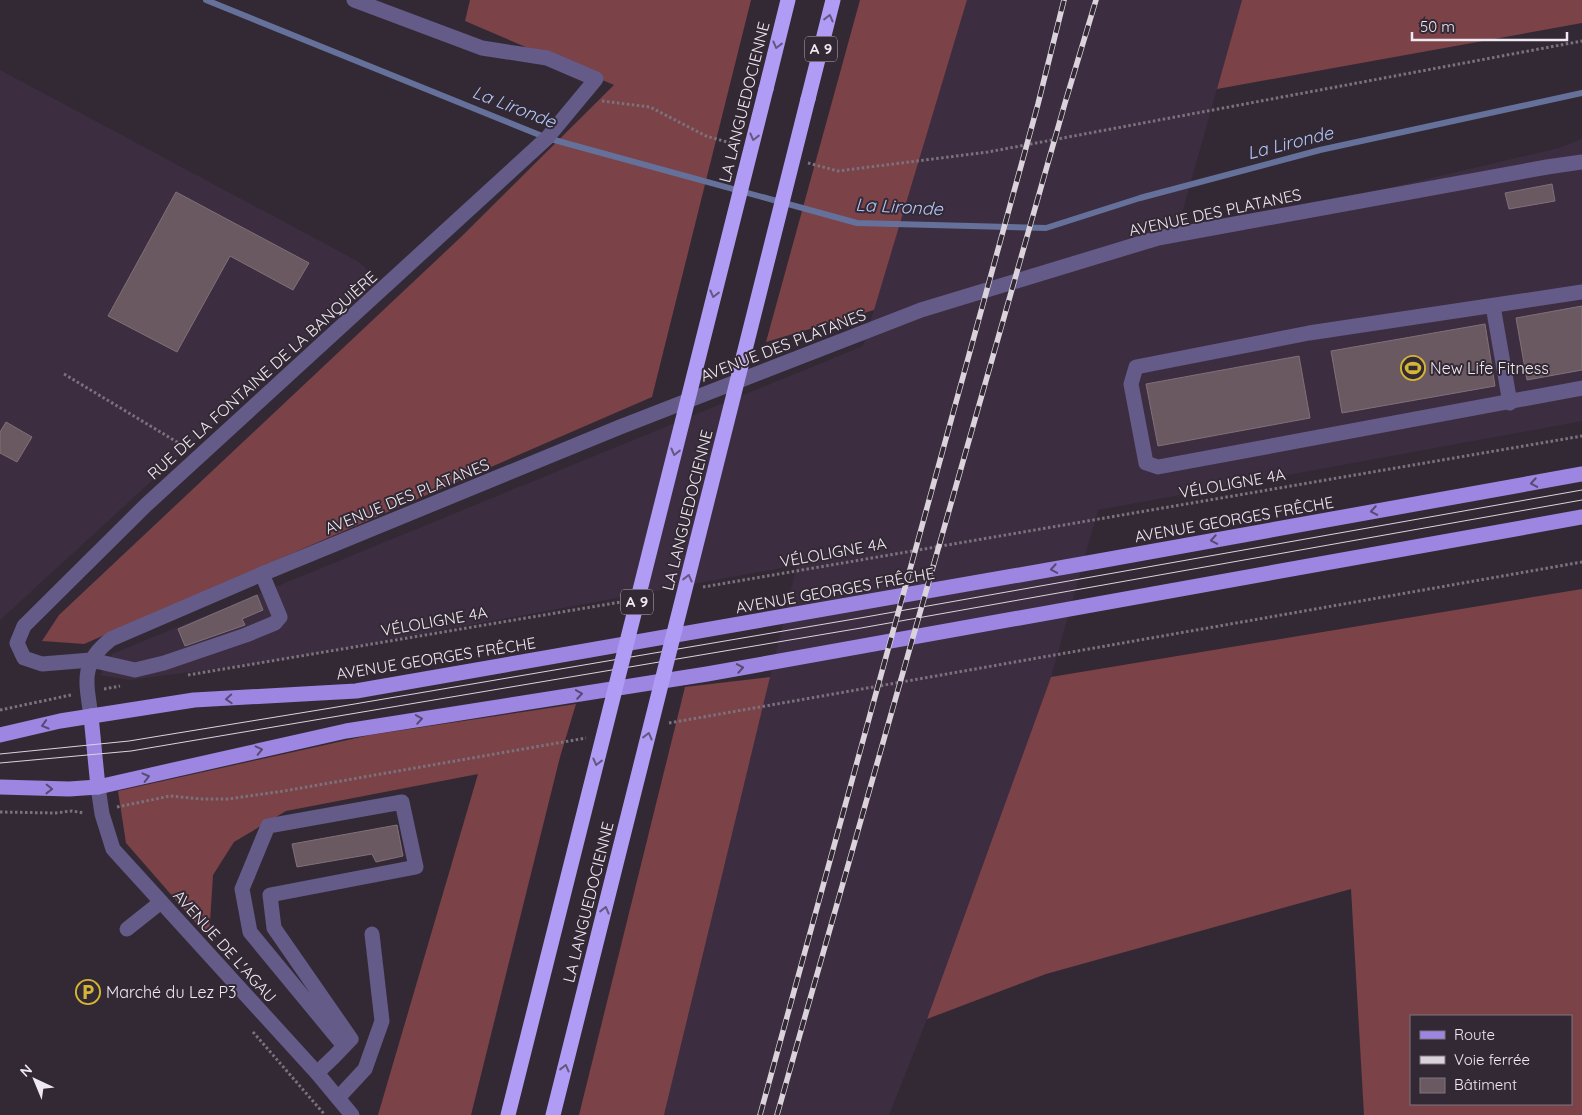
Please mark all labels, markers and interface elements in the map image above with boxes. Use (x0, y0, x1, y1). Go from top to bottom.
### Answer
scale bar (1412, 10, 1567, 42)
one-way arrow (823, 14, 833, 22)
text: 50 m (1420, 17, 1455, 36)
street label: LA LANGUEDOCIENNE (714, 20, 774, 184)
road number: A 9 (805, 36, 837, 62)
one-way arrow (772, 40, 783, 49)
water label: La Lironde (469, 80, 560, 133)
water label: La Lironde (1245, 121, 1336, 164)
one-way arrow (749, 132, 760, 141)
street label: AVENUE DES PLATANES (1127, 184, 1303, 240)
water label: La Lironde (855, 193, 944, 220)
street label: RUE DE LA FONTAINE DE LA BANQUIÈRE (143, 266, 381, 484)
one-way arrow (709, 290, 720, 299)
street label: AVENUE DES PLATANES (697, 304, 869, 386)
sports icon: New Life Fitness (1400, 355, 1426, 381)
place label: New Life Fitness (1430, 358, 1549, 378)
street label: LA LANGUEDOCIENNE (657, 428, 717, 592)
one-way arrow (670, 447, 681, 456)
street label: AVENUE DES PLATANES (322, 454, 492, 538)
street label: VÉLOLIGNE 4A (1177, 464, 1287, 502)
one-way arrow (1530, 477, 1538, 487)
street label: AVENUE GEORGES FRÊCHE (1133, 492, 1335, 546)
one-way arrow (1370, 506, 1379, 516)
street label: VÉLOLIGNE 4A (778, 533, 888, 571)
one-way arrow (1210, 535, 1219, 545)
street label: AVENUE GEORGES FRÊCHE (734, 563, 936, 617)
one-way arrow (1050, 564, 1059, 574)
one-way arrow (682, 573, 693, 582)
road number: A 9 (621, 590, 653, 614)
street label: VÉLOLIGNE 4A (379, 602, 489, 640)
street label: AVENUE GEORGES FRÊCHE (335, 632, 537, 684)
one-way arrow (736, 663, 744, 673)
one-way arrow (576, 689, 584, 700)
one-way arrow (224, 693, 232, 704)
one-way arrow (415, 715, 423, 725)
one-way arrow (41, 719, 50, 730)
one-way arrow (642, 731, 653, 740)
one-way arrow (255, 745, 264, 756)
one-way arrow (592, 758, 603, 767)
one-way arrow (142, 773, 150, 783)
one-way arrow (45, 784, 53, 794)
street label: LA LANGUEDOCIENNE (558, 820, 618, 984)
street label: AVENUE DE L'AGAU (169, 886, 281, 1006)
one-way arrow (599, 907, 609, 915)
parking icon: Marché du Lez P3 (75, 979, 101, 1005)
place label: Marché du Lez P3 (106, 982, 236, 1002)
legend (1410, 1015, 1572, 1105)
text: Route (1454, 1025, 1495, 1044)
text: Voie ferrée (1454, 1050, 1530, 1069)
north arrow (10, 1055, 60, 1105)
text: N (16, 1061, 36, 1081)
one-way arrow (559, 1063, 570, 1072)
text: Bâtiment (1454, 1075, 1517, 1094)

